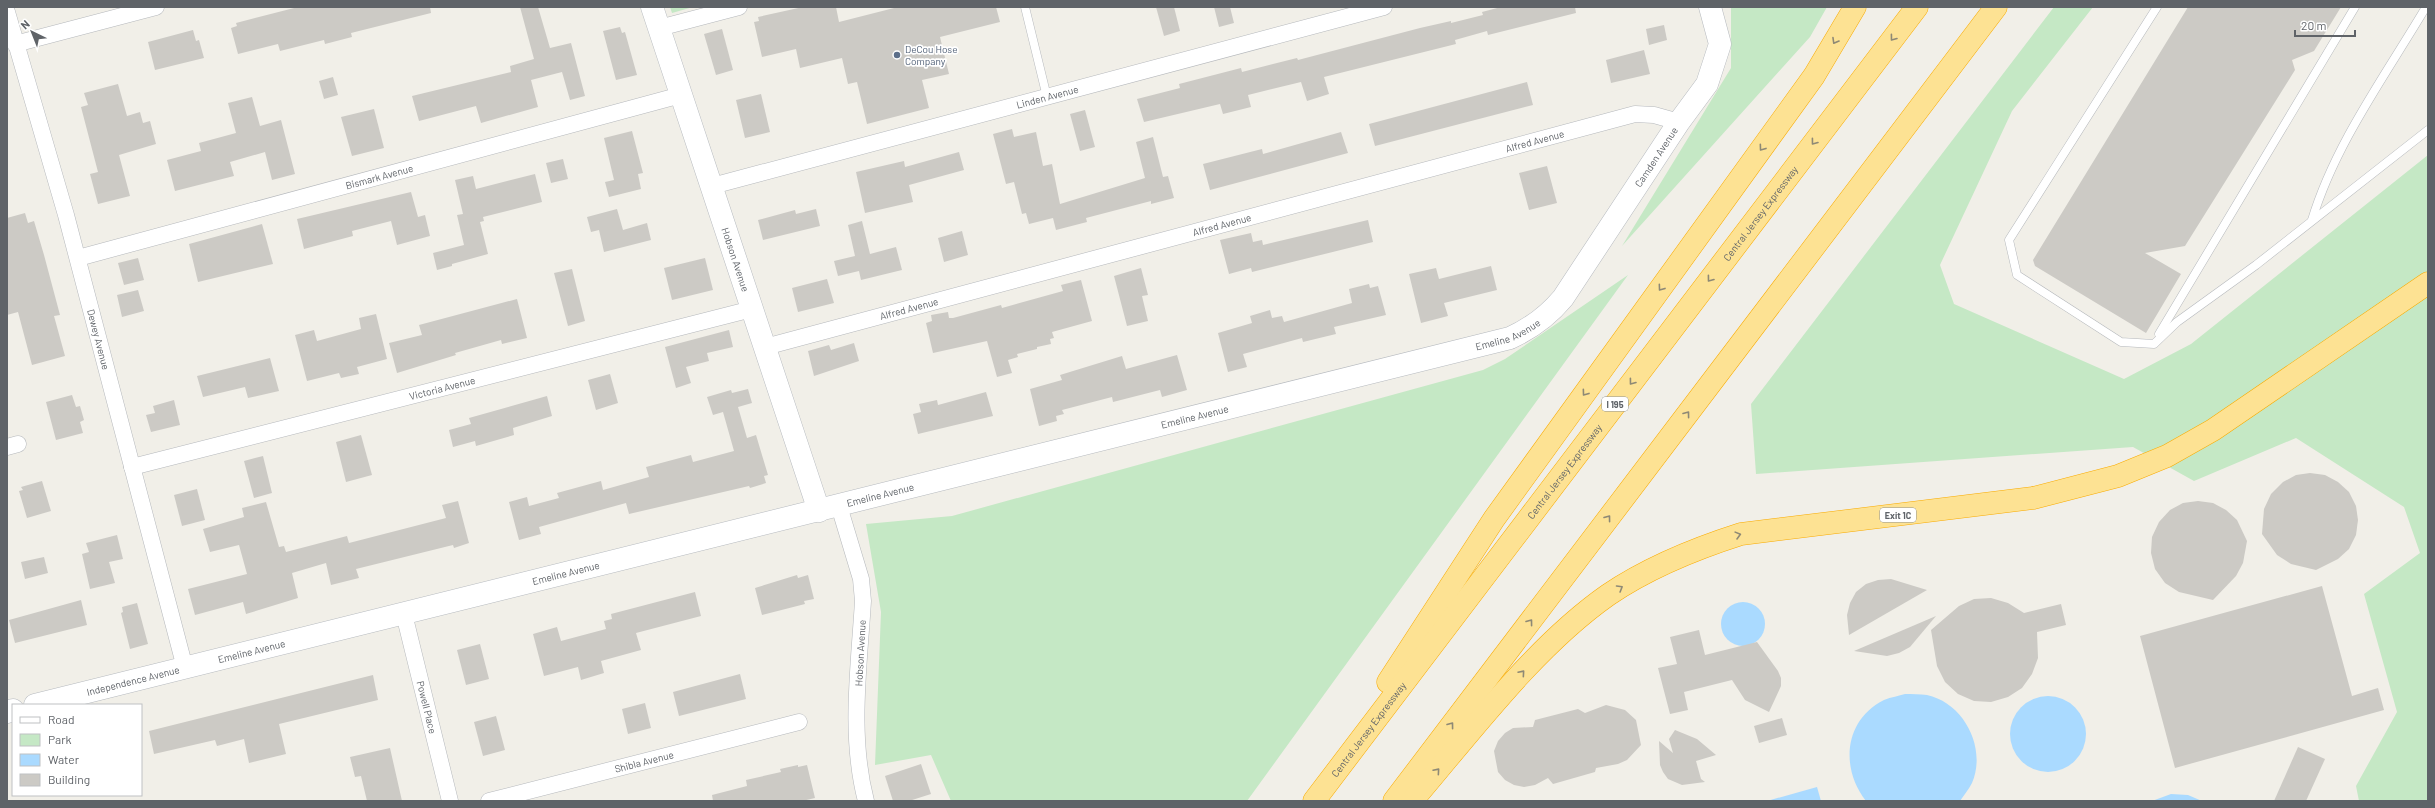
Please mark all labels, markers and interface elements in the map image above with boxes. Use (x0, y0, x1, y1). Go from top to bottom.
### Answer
north arrow (12, 12, 52, 52)
scale bar (2295, 12, 2355, 38)
text: N (18, 17, 32, 32)
text: 20 m (2301, 18, 2327, 32)
one-way arrow (1890, 34, 1898, 41)
one-way arrow (1832, 37, 1839, 44)
place label: DeCou Hose Company (905, 43, 958, 67)
marker: DeCou Hose Company (892, 50, 902, 60)
street label: Linden Avenue (1015, 83, 1080, 111)
street label: Camden Avenue (1632, 125, 1680, 189)
street label: Alfred Avenue (1504, 127, 1565, 154)
one-way arrow (1812, 137, 1819, 144)
one-way arrow (1760, 144, 1767, 151)
street label: Bismark Avenue (344, 162, 414, 191)
street label: Central Jersey Expressway (1720, 163, 1800, 263)
street label: Alfred Avenue (1191, 211, 1253, 238)
street label: Hobson Avenue (719, 226, 752, 293)
one-way arrow (1708, 274, 1715, 281)
one-way arrow (1659, 283, 1666, 290)
street label: Alfred Avenue (878, 295, 940, 322)
street label: Dewey Avenue (85, 308, 112, 371)
street label: Emeline Avenue (1474, 316, 1542, 352)
street label: Victoria Avenue (408, 374, 476, 402)
one-way arrow (1630, 378, 1637, 385)
one-way arrow (1582, 389, 1590, 396)
road number: I 195 (1602, 397, 1628, 411)
street label: Emeline Avenue (1160, 402, 1230, 431)
one-way arrow (1682, 412, 1689, 419)
street label: Central Jersey Expressway (1525, 421, 1604, 521)
street label: Emeline Avenue (845, 481, 915, 509)
road number: Exit 1C (1880, 508, 1916, 522)
one-way arrow (1604, 515, 1611, 522)
one-way arrow (1735, 532, 1741, 540)
street label: Emeline Avenue (531, 559, 601, 587)
one-way arrow (1616, 585, 1623, 593)
street label: Hobson Avenue (852, 619, 868, 687)
one-way arrow (1525, 619, 1532, 626)
street label: Emeline Avenue (216, 637, 286, 665)
street label: Independence Avenue (85, 663, 181, 698)
one-way arrow (1518, 670, 1525, 678)
street label: Central Jersey Expressway (1329, 679, 1409, 779)
street label: Powell Place (415, 680, 439, 735)
legend (12, 704, 142, 796)
text: Road (48, 712, 75, 726)
one-way arrow (1447, 723, 1454, 730)
text: Park (48, 732, 72, 746)
street label: Shibla Avenue (613, 748, 675, 775)
text: Water (48, 752, 80, 766)
one-way arrow (1433, 769, 1440, 776)
text: Building (48, 772, 90, 786)

